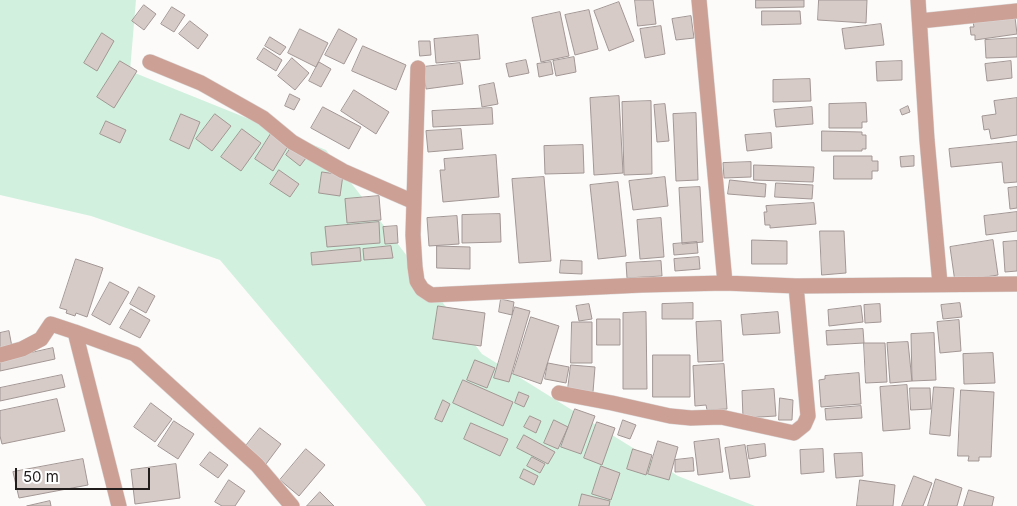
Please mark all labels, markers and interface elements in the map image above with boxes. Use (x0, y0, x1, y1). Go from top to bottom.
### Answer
scale bar (18, 458, 152, 490)
text: 50 m (23, 467, 59, 486)

